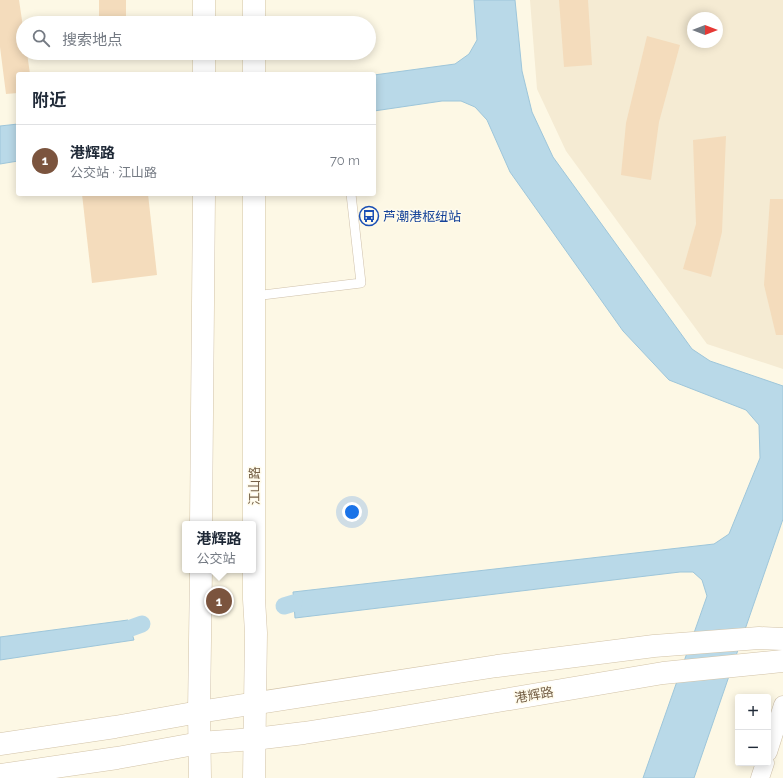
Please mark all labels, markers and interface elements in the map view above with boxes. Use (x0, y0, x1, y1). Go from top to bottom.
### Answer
north arrow (687, 12, 723, 48)
search box (16, 16, 376, 60)
icon: search (30, 27, 52, 49)
text: 搜索地点 (62, 31, 122, 49)
text: 附近 (32, 90, 66, 110)
text: 港辉路 (70, 144, 115, 162)
text: 1 (42, 153, 48, 168)
text: 70 m (330, 153, 360, 168)
text: 公交站 · 江山路 (70, 165, 157, 180)
bus stop icon: 芦潮港枢纽站 (358, 205, 380, 227)
place label: 芦潮港枢纽站 (383, 209, 461, 224)
street label: 江山路 (247, 466, 262, 506)
your location (342, 502, 362, 522)
popup (182, 521, 256, 573)
text: 港辉路 (196, 530, 242, 548)
text: 公交站 (196, 551, 236, 566)
pin: 1 (206, 586, 232, 616)
street label: 港辉路 (513, 684, 555, 706)
map controls (735, 694, 771, 766)
button: + (735, 694, 771, 730)
button: − (735, 730, 771, 766)

